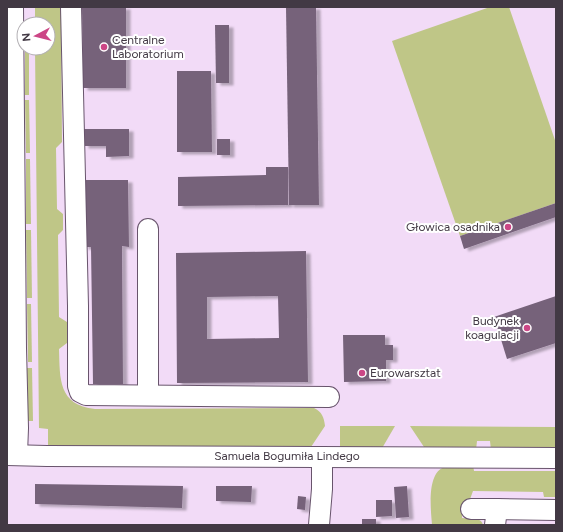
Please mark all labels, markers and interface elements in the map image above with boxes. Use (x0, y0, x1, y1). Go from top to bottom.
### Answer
north arrow (16, 16, 56, 56)
text: N (20, 32, 34, 42)
place label: Centralne Laboratorium (112, 33, 184, 61)
marker: Centralne Laboratorium (99, 42, 109, 52)
place label: Głowica osadnika (406, 220, 500, 234)
marker: Głowica osadnika (503, 222, 513, 232)
place label: Budynek koagulacji (465, 314, 519, 342)
marker: Budynek koagulacji (522, 323, 532, 333)
place label: Eurowarsztat (370, 366, 441, 380)
marker: Eurowarsztat (357, 368, 367, 378)
street label: Samuela Bogumiła Lindego (214, 449, 360, 463)

